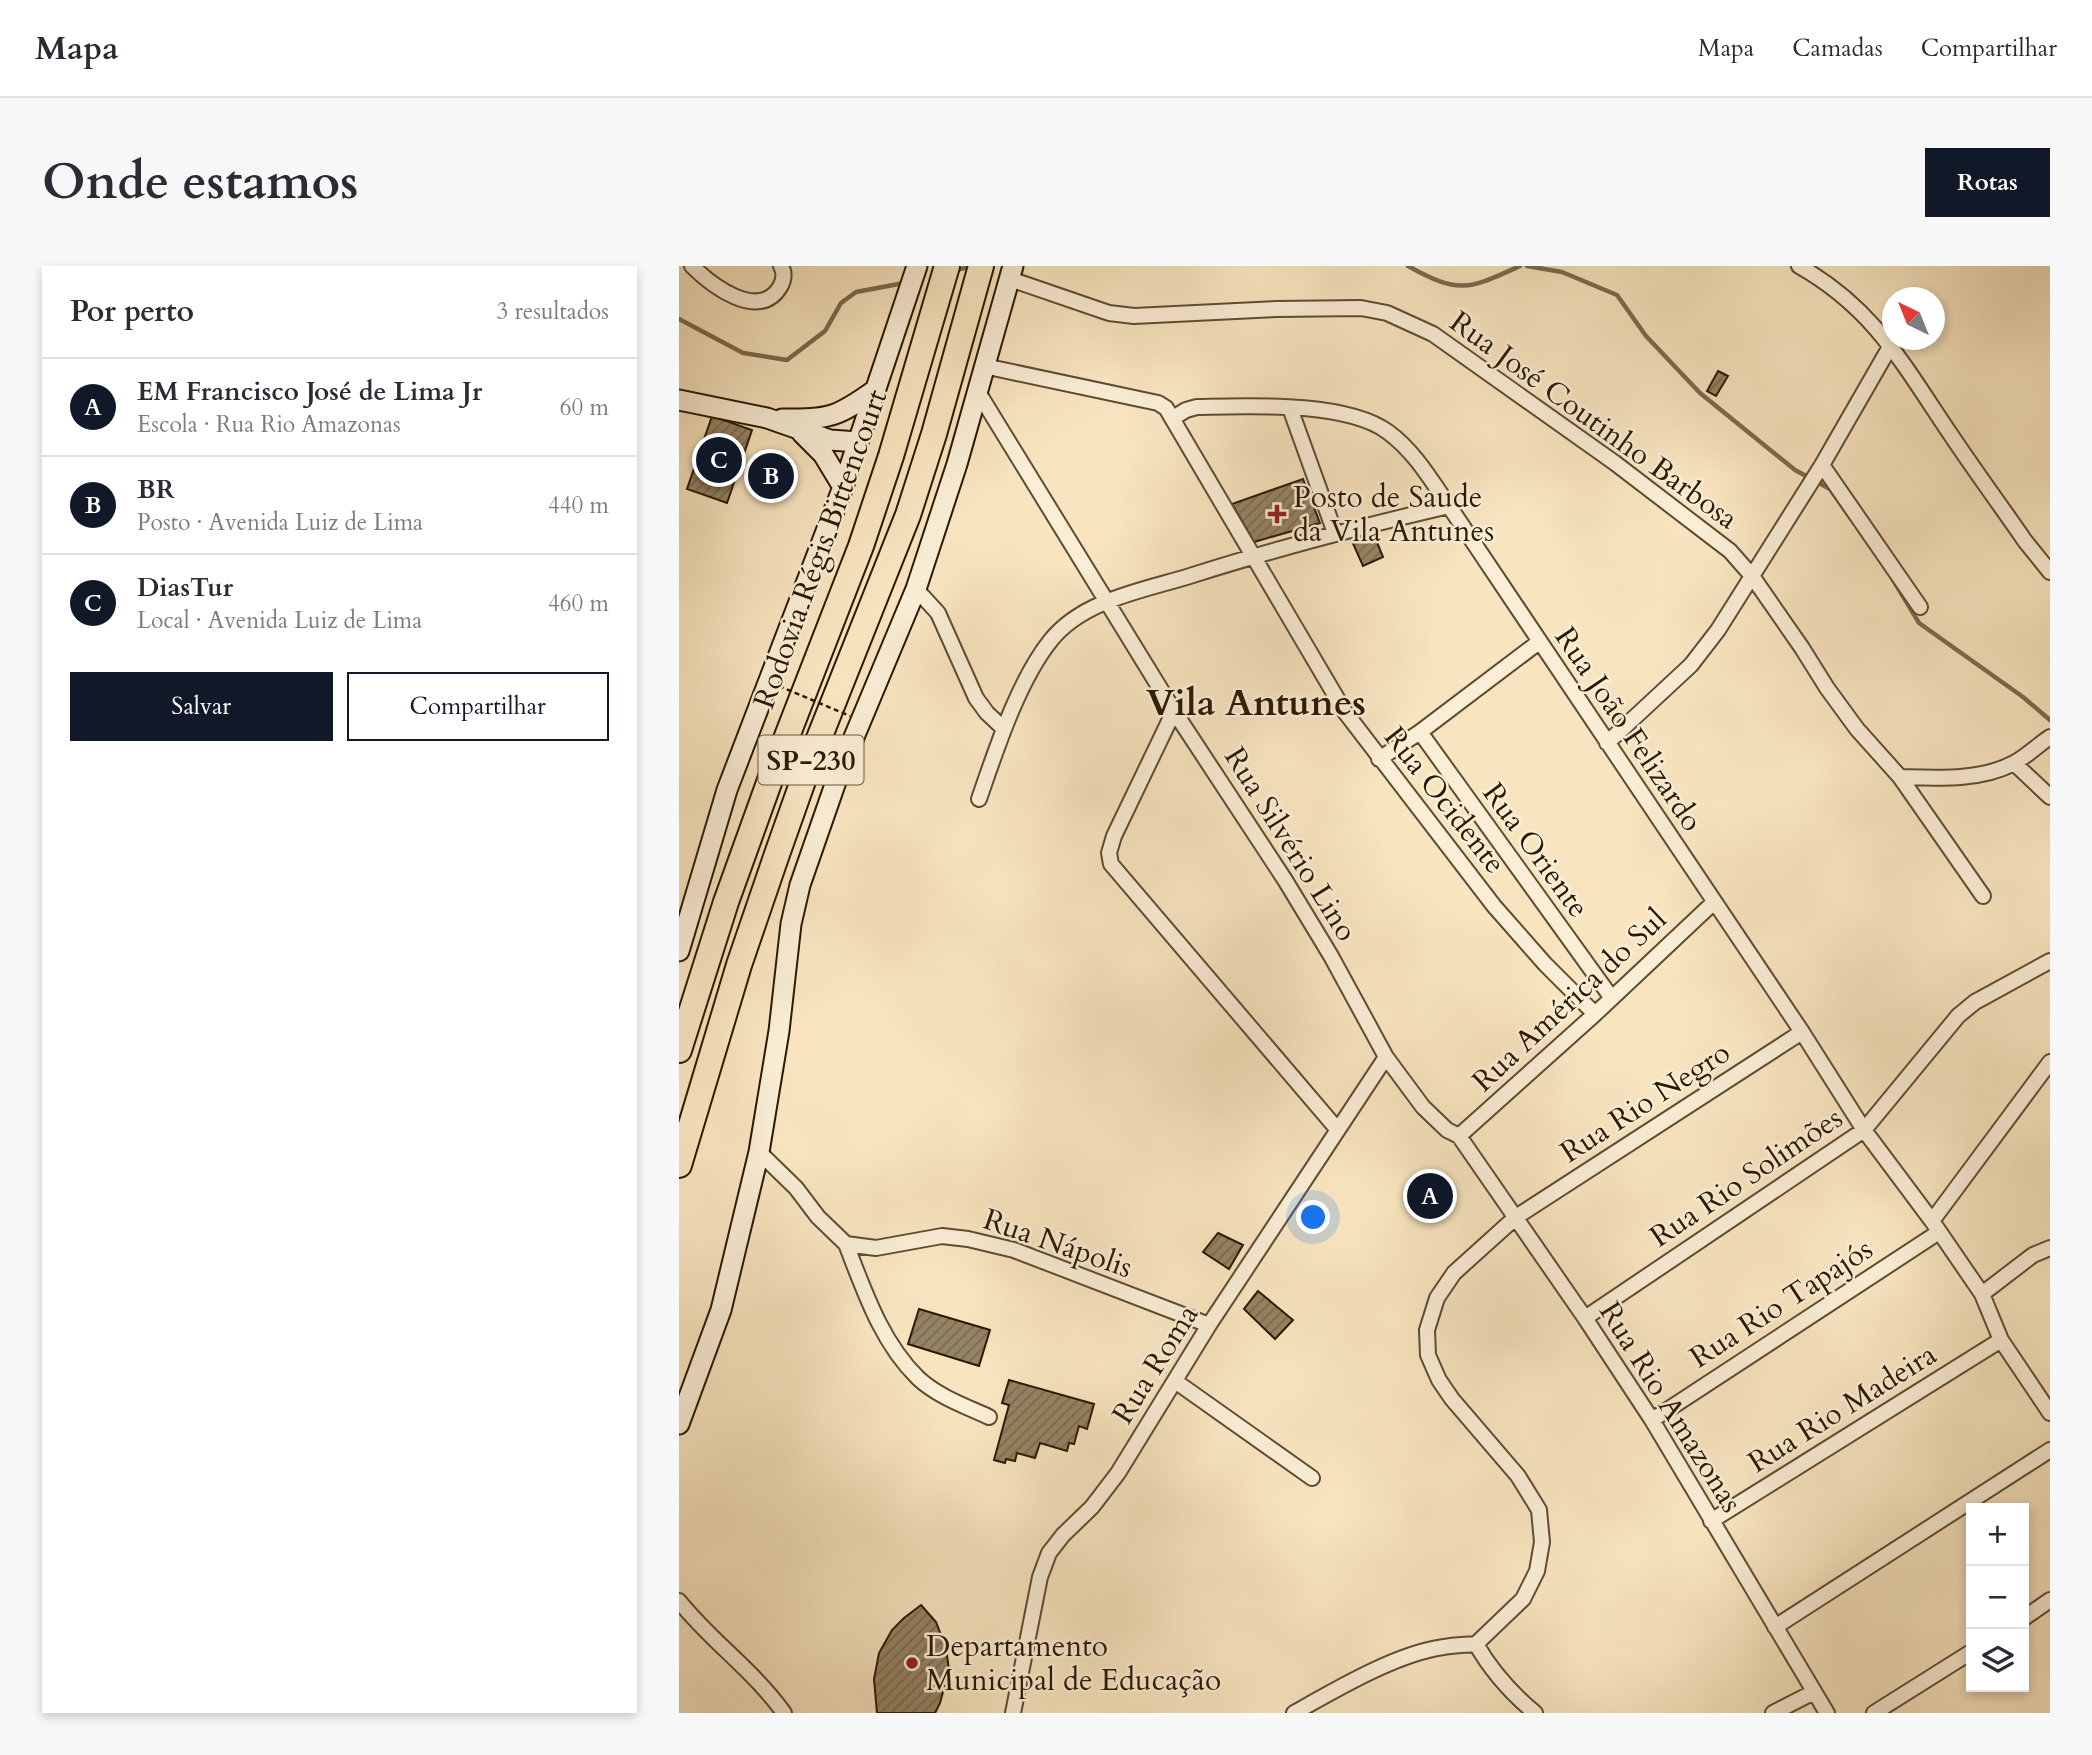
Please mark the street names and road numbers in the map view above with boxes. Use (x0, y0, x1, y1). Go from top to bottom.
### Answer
street label: Rua José Coutinho Barbosa (1441, 302, 1746, 539)
street label: Rodovia Régis Bittencourt (745, 385, 895, 713)
street label: Rua João Felizardo (1545, 619, 1712, 840)
street label: Rua Ocidente (1374, 718, 1515, 882)
road number: SP-230 (759, 736, 863, 784)
street label: Rua Silvério Lino (1214, 739, 1367, 949)
street label: Rua Oriente (1473, 775, 1598, 926)
street label: Rua América do Sul (1463, 899, 1676, 1101)
street label: Rua Rio Negro (1552, 1032, 1738, 1173)
street label: Rua Rio Solimões (1642, 1098, 1851, 1257)
street label: Rua Nápolis (978, 1199, 1138, 1288)
street label: Rua Rio Tapajós (1682, 1229, 1881, 1378)
street label: Rua Rio Amazonas (1589, 1294, 1752, 1520)
street label: Rua Roma (1103, 1297, 1208, 1432)
street label: Rua Rio Madeira (1740, 1334, 1944, 1483)

